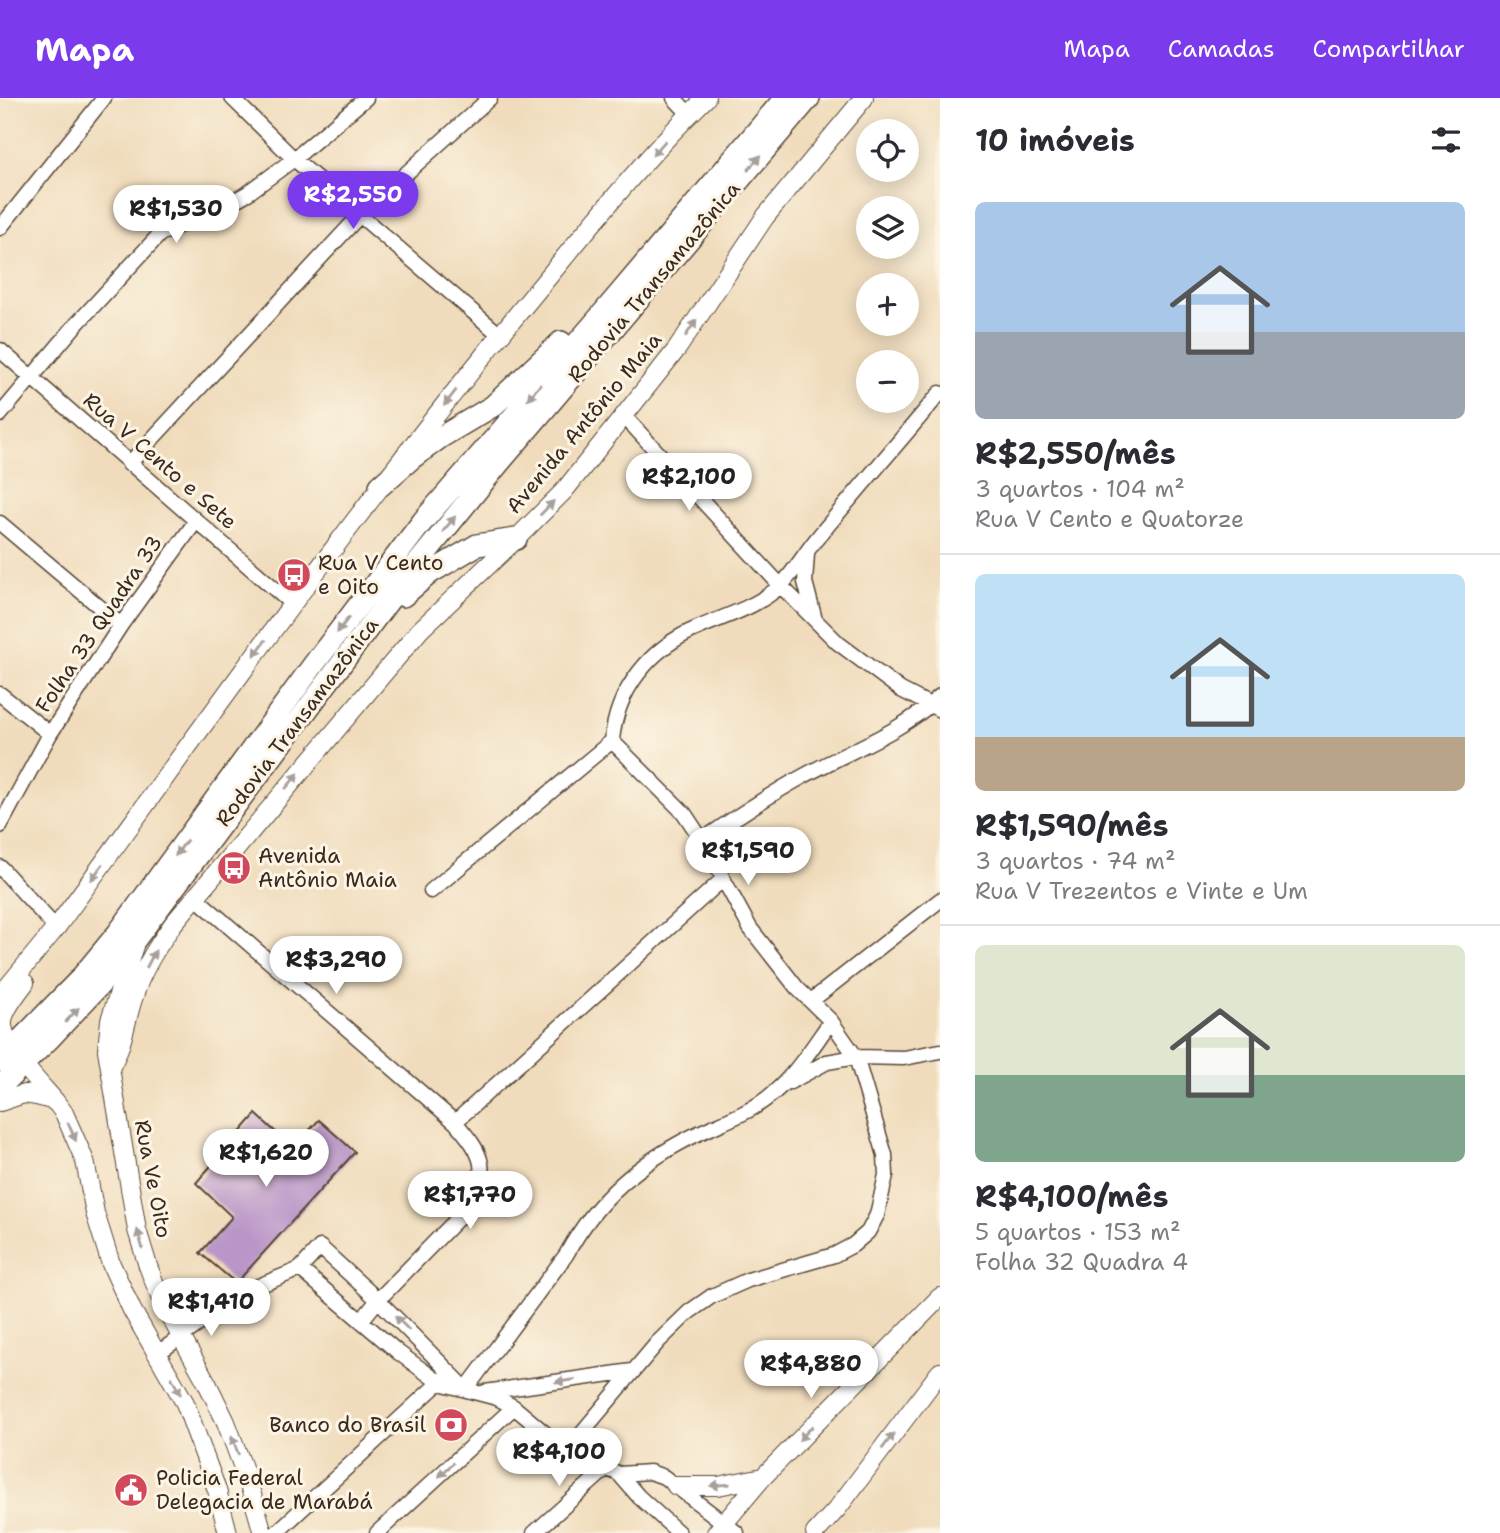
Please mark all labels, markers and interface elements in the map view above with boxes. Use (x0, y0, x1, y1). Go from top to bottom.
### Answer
text: Mapa (35, 27, 134, 72)
text: Mapa (1063, 33, 1130, 65)
text: Camadas (1168, 33, 1275, 65)
text: Compartilhar (1313, 33, 1465, 65)
map controls (856, 119, 919, 413)
button: locate (856, 119, 919, 182)
text: 10 imóveis (975, 120, 1135, 161)
icon: filters (1427, 121, 1465, 159)
one-way arrow (651, 139, 667, 157)
one-way arrow (746, 154, 762, 172)
pin: R$2,550 (288, 172, 418, 231)
street label: Rodovia Transamazônica (561, 175, 747, 389)
text: R$2,550 (303, 179, 403, 209)
pin: R$1,530 (111, 186, 241, 245)
text: R$1,530 (129, 193, 223, 223)
button: layers (856, 196, 919, 259)
icon: home (1157, 247, 1283, 373)
button: + (856, 273, 919, 336)
one-way arrow (684, 319, 698, 337)
street label: Avenida Antônio Maia (500, 327, 668, 519)
button: − (856, 350, 919, 413)
one-way arrow (527, 384, 542, 401)
street label: Rua V Cento e Sete (77, 386, 243, 536)
one-way arrow (443, 388, 458, 406)
text: R$2,550/mês (975, 433, 1176, 474)
pin: R$2,100 (624, 454, 754, 513)
text: R$2,100 (642, 461, 736, 491)
text: 3 quartos · 104 m² (975, 474, 1185, 504)
one-way arrow (538, 499, 555, 516)
text: Rua V Cento e Quatorze (975, 504, 1244, 534)
one-way arrow (442, 515, 457, 533)
street label: Folha 33 Quadra 33 (29, 530, 169, 718)
place label: Rua V Cento e Oito (318, 549, 443, 601)
bus stop icon: Rua V Cento e Oito (275, 556, 313, 594)
street label: Rodovia Transamazônica (209, 612, 385, 832)
one-way arrow (337, 616, 351, 634)
icon: home (1157, 619, 1283, 745)
one-way arrow (253, 639, 267, 657)
one-way arrow (284, 773, 299, 790)
text: R$1,590/mês (975, 805, 1169, 846)
pin: R$1,590 (683, 828, 813, 887)
text: R$1,590 (701, 835, 795, 865)
one-way arrow (174, 839, 188, 857)
place label: Avenida Antônio Maia (258, 842, 397, 894)
text: 3 quartos · 74 m² (975, 846, 1176, 876)
bus stop icon: Avenida Antônio Maia (215, 849, 253, 887)
one-way arrow (90, 863, 104, 881)
text: Rua V Trezentos e Vinte e Um (975, 876, 1308, 906)
pin: R$3,290 (271, 936, 401, 996)
text: R$3,290 (285, 944, 387, 974)
one-way arrow (145, 949, 156, 969)
icon: home (1157, 990, 1283, 1116)
one-way arrow (64, 1006, 80, 1024)
street label: Rua Ve Oito (128, 1118, 178, 1240)
one-way arrow (66, 1122, 78, 1142)
pin: R$1,620 (201, 1130, 331, 1189)
text: R$1,620 (219, 1137, 313, 1167)
pin: R$1,770 (405, 1172, 535, 1231)
text: R$4,100/mês (975, 1176, 1169, 1217)
text: R$1,770 (424, 1179, 516, 1209)
text: 5 quartos · 153 m² (975, 1217, 1181, 1247)
one-way arrow (134, 1227, 145, 1249)
text: Folha 32 Quadra 4 (975, 1247, 1188, 1277)
pin: R$1,410 (146, 1278, 276, 1338)
text: R$1,410 (167, 1286, 255, 1316)
one-way arrow (393, 1314, 410, 1331)
pin: R$4,880 (746, 1340, 876, 1400)
text: R$4,880 (760, 1348, 862, 1378)
one-way arrow (554, 1375, 576, 1386)
one-way arrow (170, 1376, 182, 1396)
bank icon: Banco do Brasil (432, 1406, 470, 1444)
place label: Banco do Brasil (269, 1411, 427, 1439)
one-way arrow (798, 1424, 815, 1441)
pin: R$4,100 (494, 1428, 624, 1488)
one-way arrow (880, 1432, 894, 1450)
one-way arrow (229, 1434, 240, 1455)
text: R$4,100 (512, 1436, 606, 1466)
one-way arrow (438, 1461, 455, 1477)
place label: Policia Federal Delegacia de Marabá (156, 1464, 373, 1516)
public building icon: Policia Federal Delegacia de Marabá (112, 1471, 150, 1509)
one-way arrow (708, 1480, 730, 1491)

